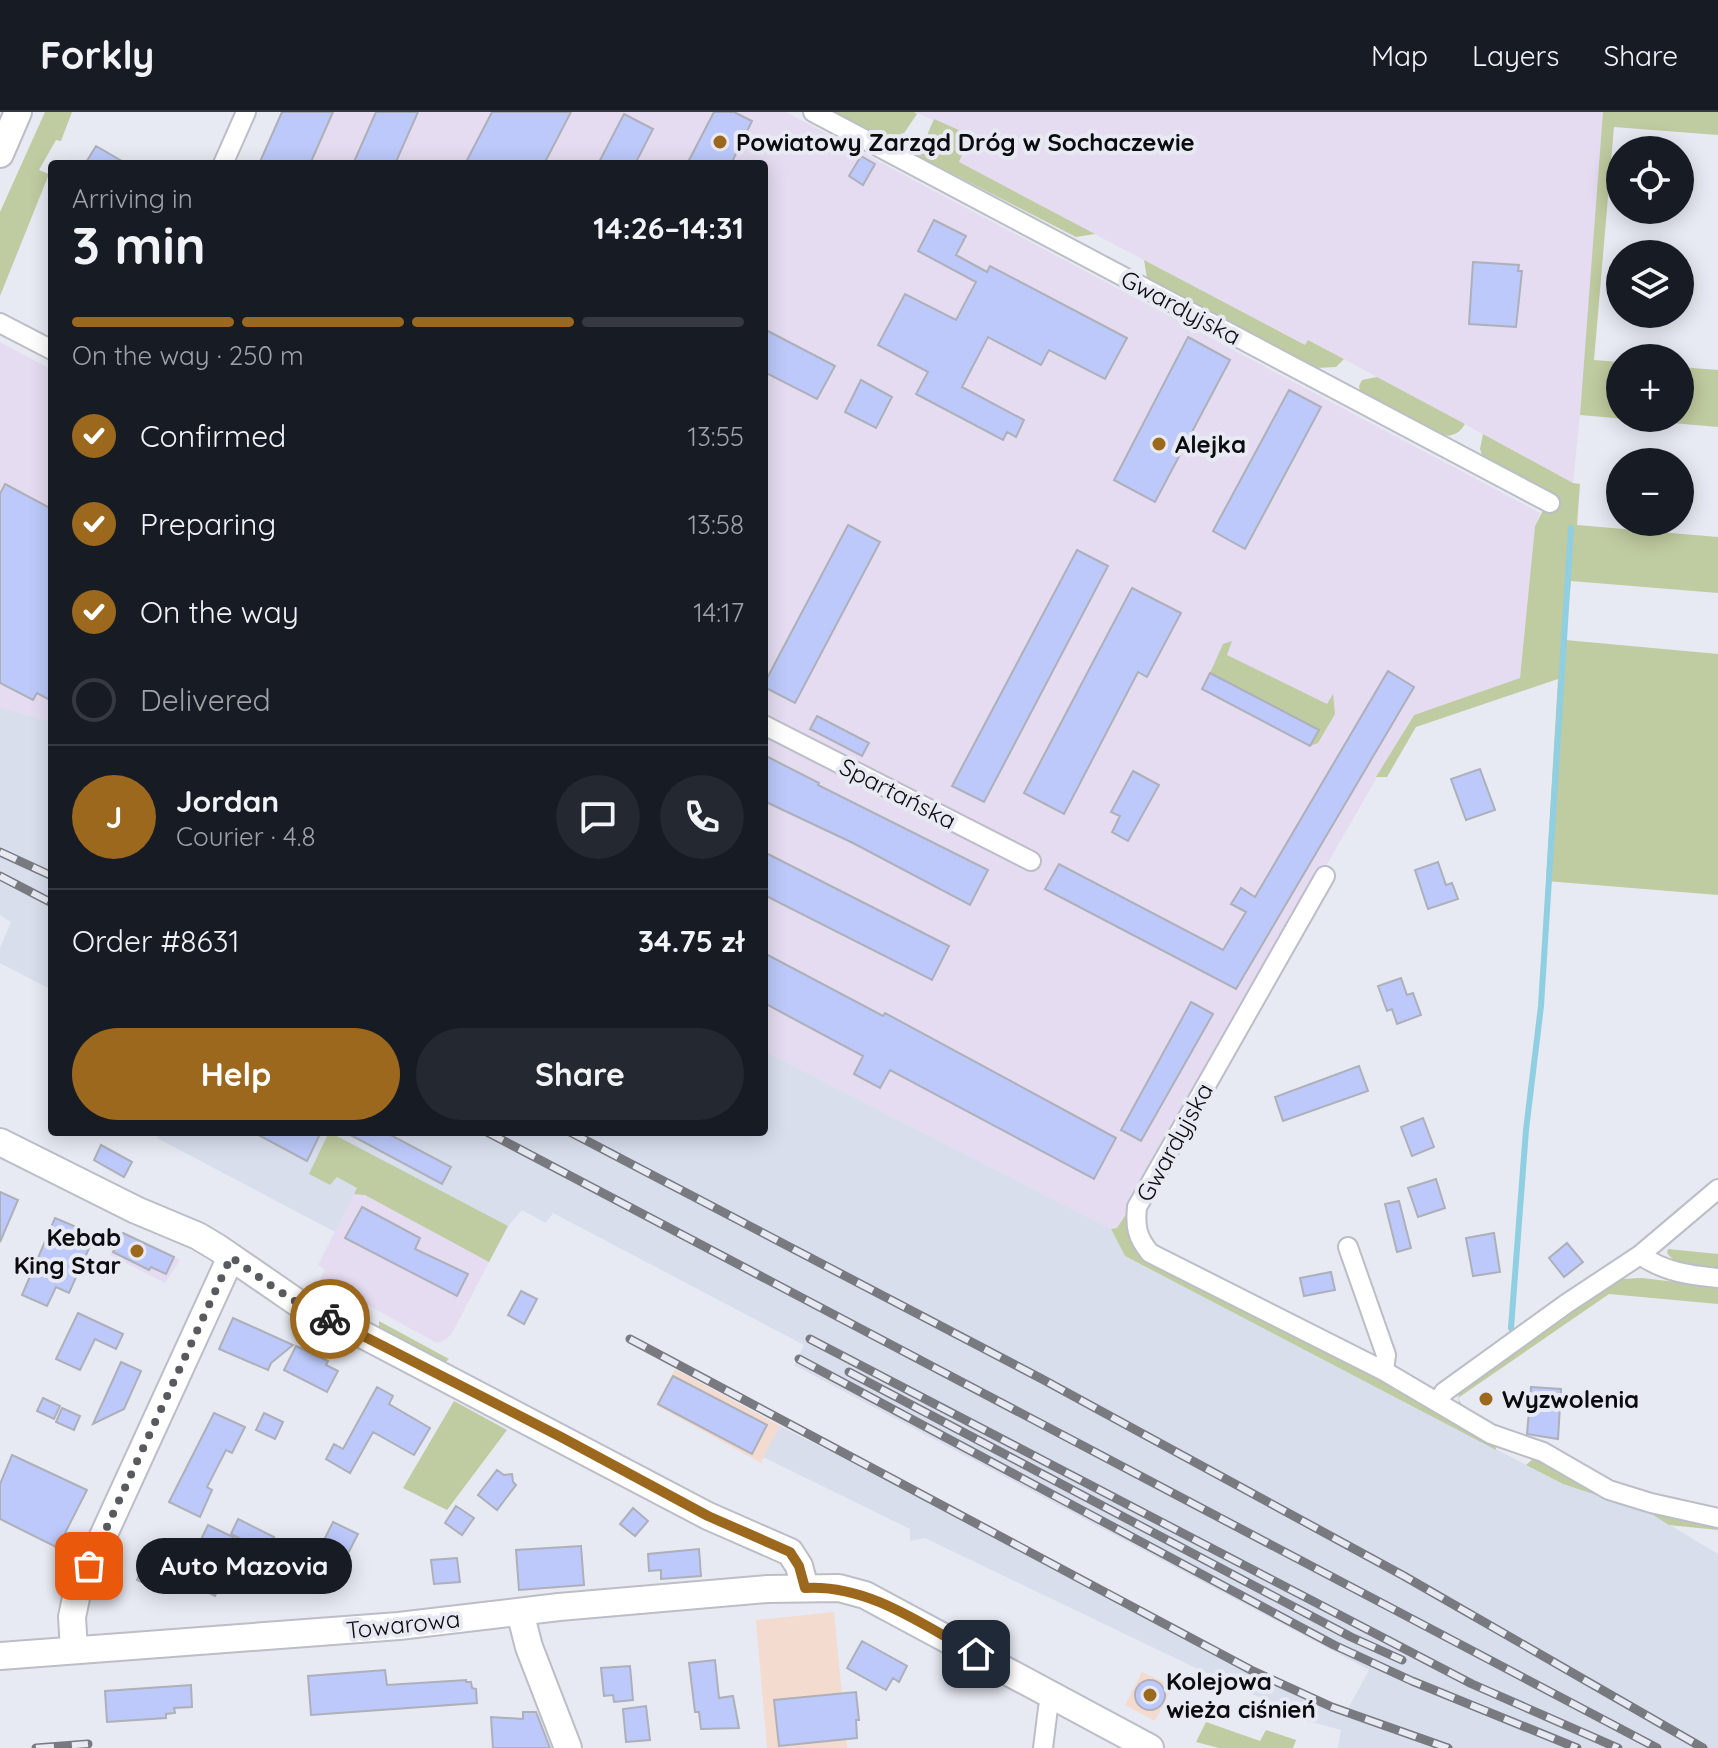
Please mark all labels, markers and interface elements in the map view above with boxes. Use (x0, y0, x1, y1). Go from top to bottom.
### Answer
text: Forkly (40, 31, 154, 79)
text: Map (1371, 38, 1428, 73)
text: Layers (1472, 38, 1559, 73)
text: Share (1603, 38, 1678, 73)
place label: Powiatowy Zarząd Dróg w Sochaczewie (736, 127, 1195, 157)
marker: Powiatowy Zarząd Dróg w Sochaczewie (711, 133, 729, 151)
map controls (1606, 136, 1694, 536)
button: locate (1606, 136, 1694, 224)
text: Arriving in (72, 182, 193, 215)
text: 14:26–14:31 (593, 209, 744, 247)
text: 3 min (72, 212, 206, 277)
button: layers (1606, 240, 1694, 328)
street label: Gwardyjska (1116, 263, 1246, 351)
text: On the way · 250 m (72, 339, 304, 372)
button: + (1606, 344, 1694, 432)
icon: check (72, 414, 116, 458)
text: Confirmed (140, 417, 286, 455)
text: 13:55 (688, 420, 744, 453)
place label: Alejka (1175, 429, 1246, 459)
marker: Alejka (1150, 435, 1168, 453)
button: − (1606, 448, 1694, 536)
icon: check (72, 502, 116, 546)
text: Preparing (140, 505, 276, 543)
text: 13:58 (688, 508, 744, 541)
icon: check (72, 590, 116, 634)
text: On the way (140, 593, 299, 631)
text: 14:17 (693, 596, 744, 629)
text: Delivered (140, 681, 271, 719)
street label: Spartańska (835, 751, 961, 835)
button: chat (556, 775, 640, 859)
button: phone (660, 775, 744, 859)
text: Jordan (176, 782, 279, 820)
text: J (106, 798, 122, 836)
text: Courier · 4.8 (176, 820, 315, 853)
text: Order #8631 (72, 922, 240, 960)
text: 34.75 zł (638, 922, 744, 960)
button: Help (72, 1028, 400, 1120)
button: Share (416, 1028, 744, 1120)
street label: Gwardyjska (1129, 1077, 1219, 1207)
place label: Kebab King Star (14, 1222, 121, 1280)
marker: Kebab King Star (128, 1242, 146, 1260)
courier (290, 1279, 370, 1359)
icon: bike (308, 1297, 352, 1341)
place label: Wyzwolenia (1502, 1384, 1639, 1414)
marker: Wyzwolenia (1477, 1390, 1495, 1408)
pin (55, 1532, 123, 1600)
callout: Auto Mazovia (137, 1538, 353, 1594)
icon: bag (67, 1544, 111, 1588)
text: Auto Mazovia (160, 1549, 328, 1582)
street label: Towarowa (344, 1603, 462, 1645)
pin (942, 1620, 1010, 1688)
icon: home (954, 1632, 998, 1676)
place label: Kolejowa wieża ciśnień (1166, 1666, 1316, 1724)
marker: Kolejowa wieża ciśnień (1141, 1686, 1159, 1704)

